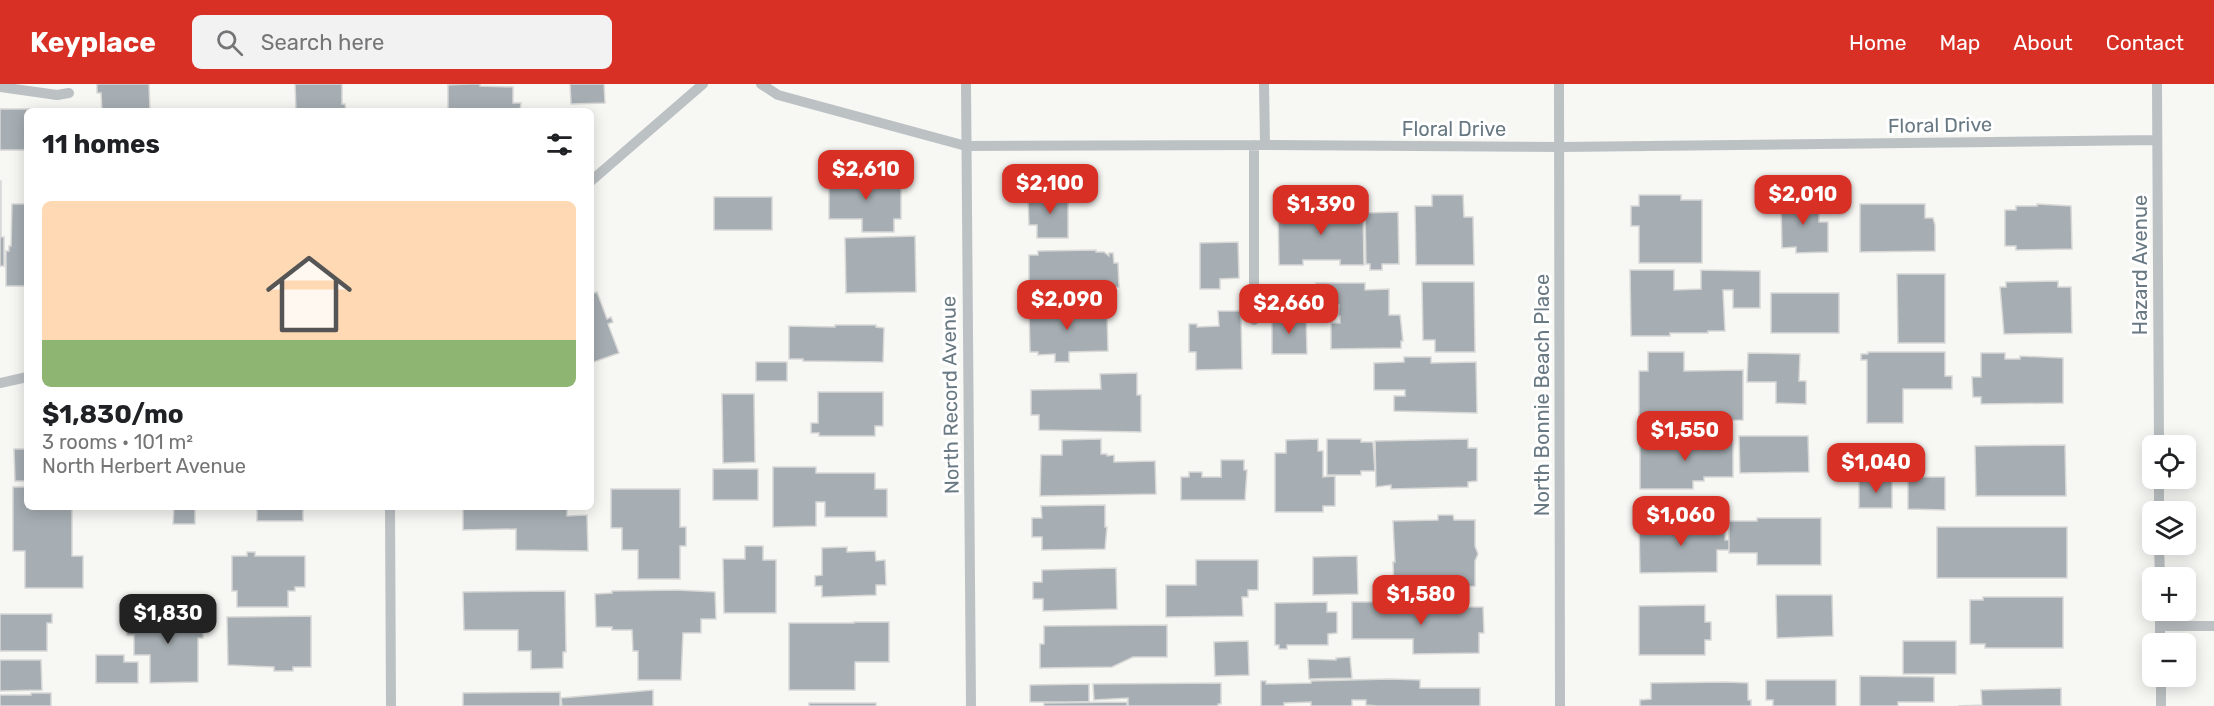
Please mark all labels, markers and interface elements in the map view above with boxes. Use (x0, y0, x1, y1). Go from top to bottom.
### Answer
search box (192, 15, 612, 69)
text: Keyplace (30, 26, 156, 59)
icon: search (213, 26, 246, 59)
text: Search here (261, 29, 384, 56)
text: Home (1849, 30, 1906, 55)
text: Map (1939, 30, 1980, 55)
text: About (2013, 30, 2073, 55)
text: Contact (2106, 30, 2184, 55)
street label: Floral Drive (1888, 112, 1992, 138)
street label: Floral Drive (1402, 117, 1506, 141)
icon: filters (543, 128, 576, 161)
text: 11 homes (42, 129, 160, 160)
pin: $2,610 (817, 150, 915, 201)
text: $2,610 (832, 157, 900, 181)
pin: $2,100 (1001, 164, 1099, 215)
text: $2,100 (1016, 171, 1084, 195)
pin: $2,010 (1754, 175, 1852, 226)
text: $2,010 (1769, 182, 1837, 206)
pin: $1,390 (1272, 185, 1370, 236)
text: $1,390 (1287, 192, 1355, 216)
street label: Hazard Avenue (2128, 195, 2152, 335)
icon: home (255, 240, 363, 348)
street label: North Bonnie Beach Place (1530, 274, 1554, 516)
pin: $2,090 (1018, 280, 1116, 331)
pin: $2,660 (1240, 284, 1338, 335)
text: $2,090 (1031, 287, 1103, 311)
text: $2,660 (1253, 291, 1325, 315)
street label: North Record Avenue (936, 296, 964, 494)
text: $1,830/mo (42, 399, 184, 430)
pin: $1,550 (1636, 411, 1734, 462)
text: $1,550 (1651, 418, 1719, 442)
text: 3 rooms · 101 m² (42, 430, 193, 454)
map controls (2142, 435, 2196, 687)
button: locate (2142, 435, 2196, 489)
pin: $1,040 (1827, 443, 1925, 494)
text: $1,040 (1841, 450, 1911, 474)
text: North Herbert Avenue (42, 454, 246, 478)
pin: $1,060 (1632, 496, 1730, 547)
button: layers (2142, 501, 2196, 555)
text: $1,060 (1647, 503, 1715, 527)
button: + (2142, 567, 2196, 621)
pin: $1,580 (1372, 575, 1470, 626)
text: $1,580 (1387, 582, 1455, 606)
pin: $1,830 (119, 594, 217, 645)
text: $1,830 (133, 601, 203, 625)
button: − (2142, 633, 2196, 687)

